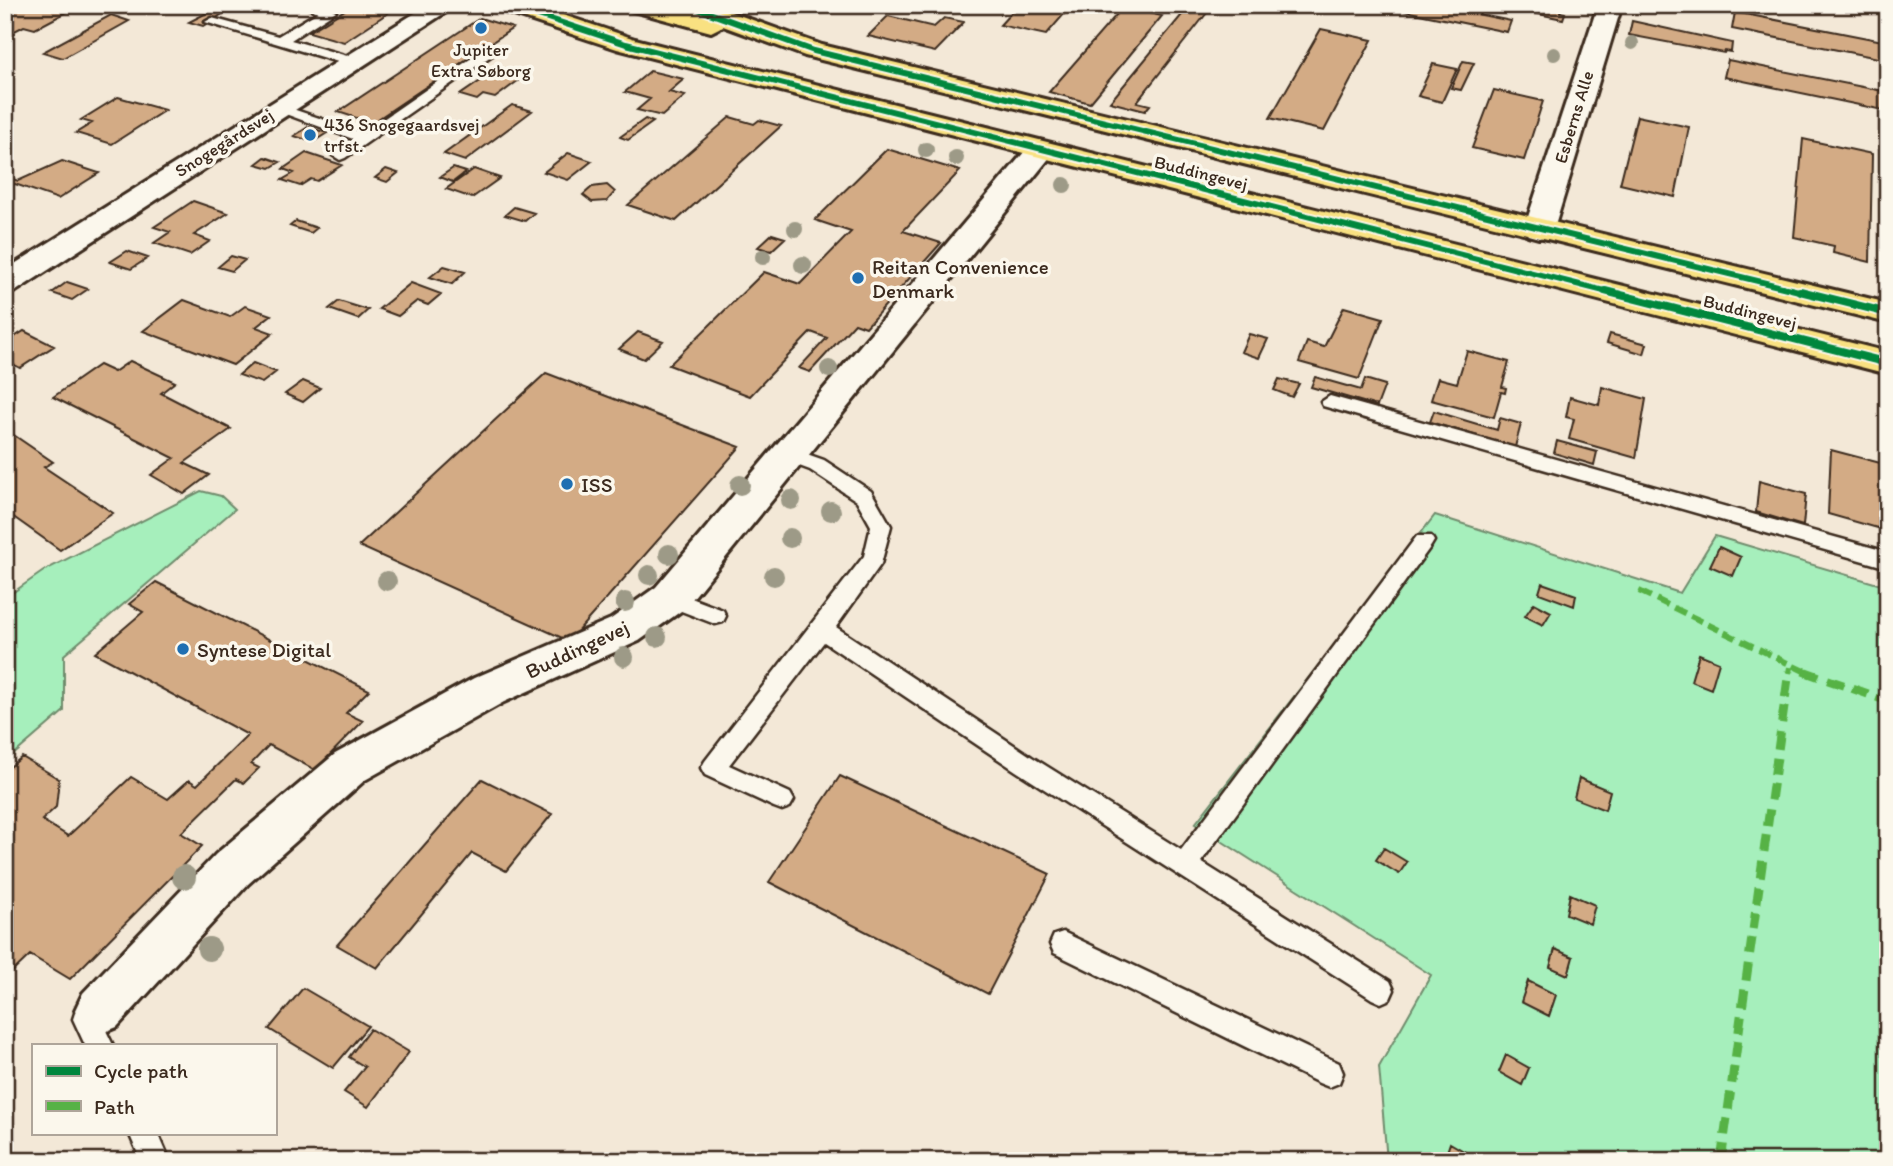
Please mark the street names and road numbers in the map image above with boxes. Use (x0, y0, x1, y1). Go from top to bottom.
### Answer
street label: Esberns Alle (1550, 68, 1598, 166)
street label: Snogegårdsvej (171, 104, 277, 182)
street label: Buddingevej (1152, 151, 1250, 195)
street label: Buddingevej (1701, 290, 1799, 334)
street label: Buddingevej (521, 614, 633, 684)

